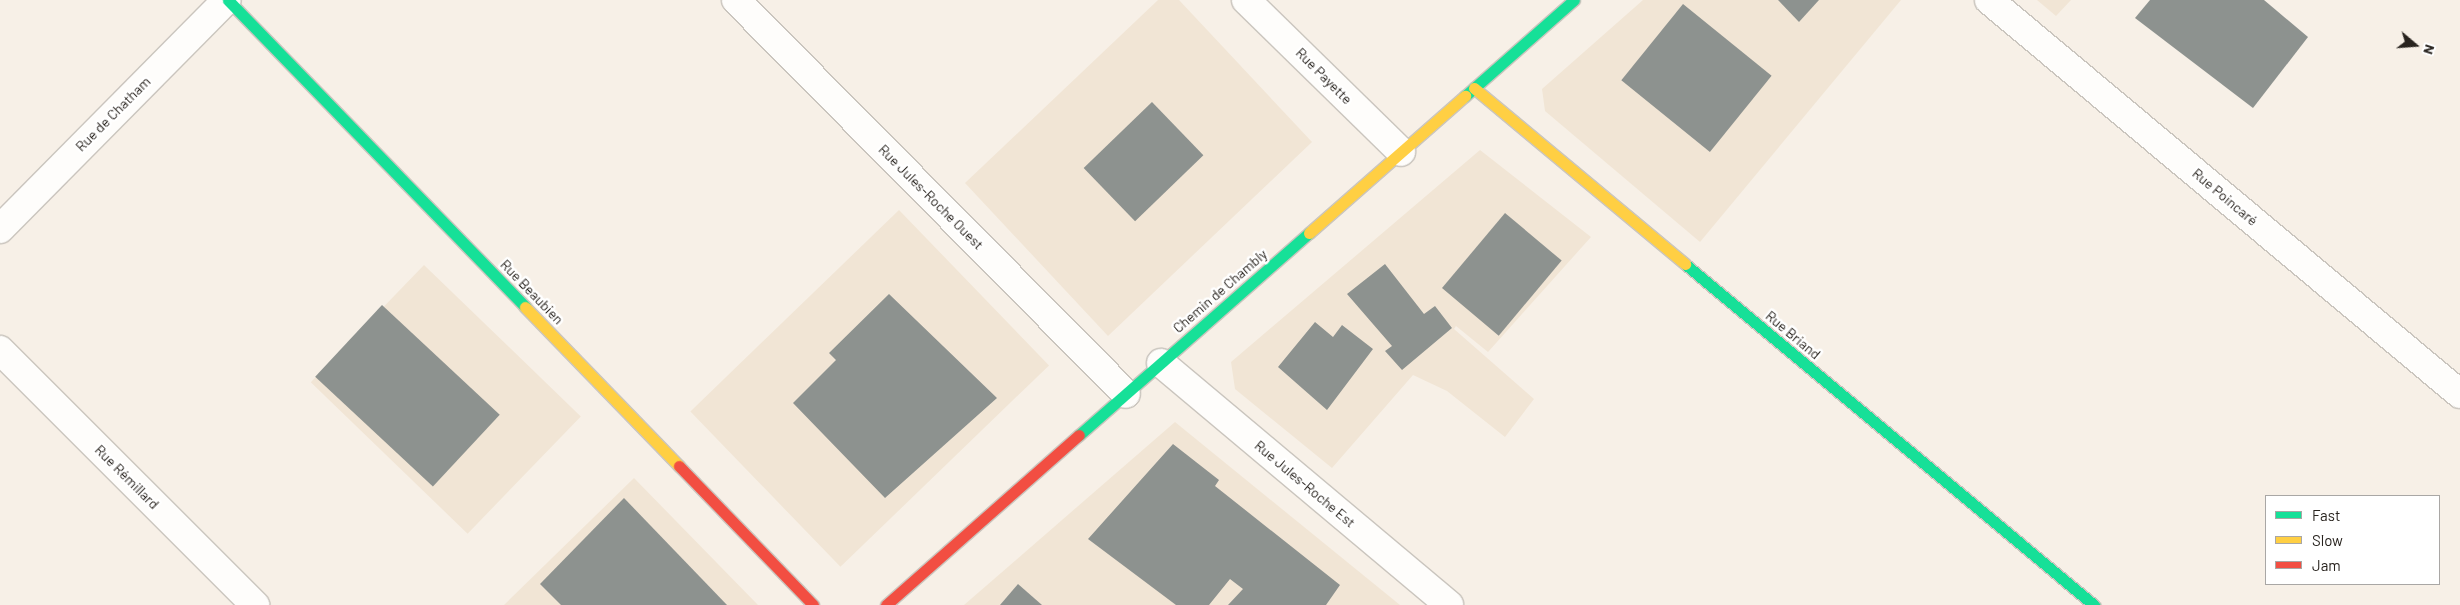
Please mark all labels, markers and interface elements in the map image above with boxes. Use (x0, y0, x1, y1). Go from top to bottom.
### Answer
north arrow (2390, 20, 2440, 70)
text: N (2420, 43, 2439, 57)
street label: Rue Payette (1292, 44, 1356, 108)
street label: Rue de Chatham (72, 73, 154, 155)
street label: Rue Jules-Roche Ouest (875, 141, 987, 253)
street label: Rue Poincaré (2189, 165, 2261, 229)
street label: Chemin de Chambly (1170, 246, 1270, 336)
street label: Rue Beaubien (497, 256, 567, 328)
street label: Rue Briand (1762, 307, 1824, 363)
street label: Rue Jules-Roche Est (1251, 437, 1359, 531)
street label: Rue Rémillard (91, 441, 163, 513)
legend (2265, 495, 2440, 585)
text: Fast (2312, 506, 2340, 524)
text: Slow (2312, 531, 2343, 549)
text: Jam (2312, 556, 2341, 574)

